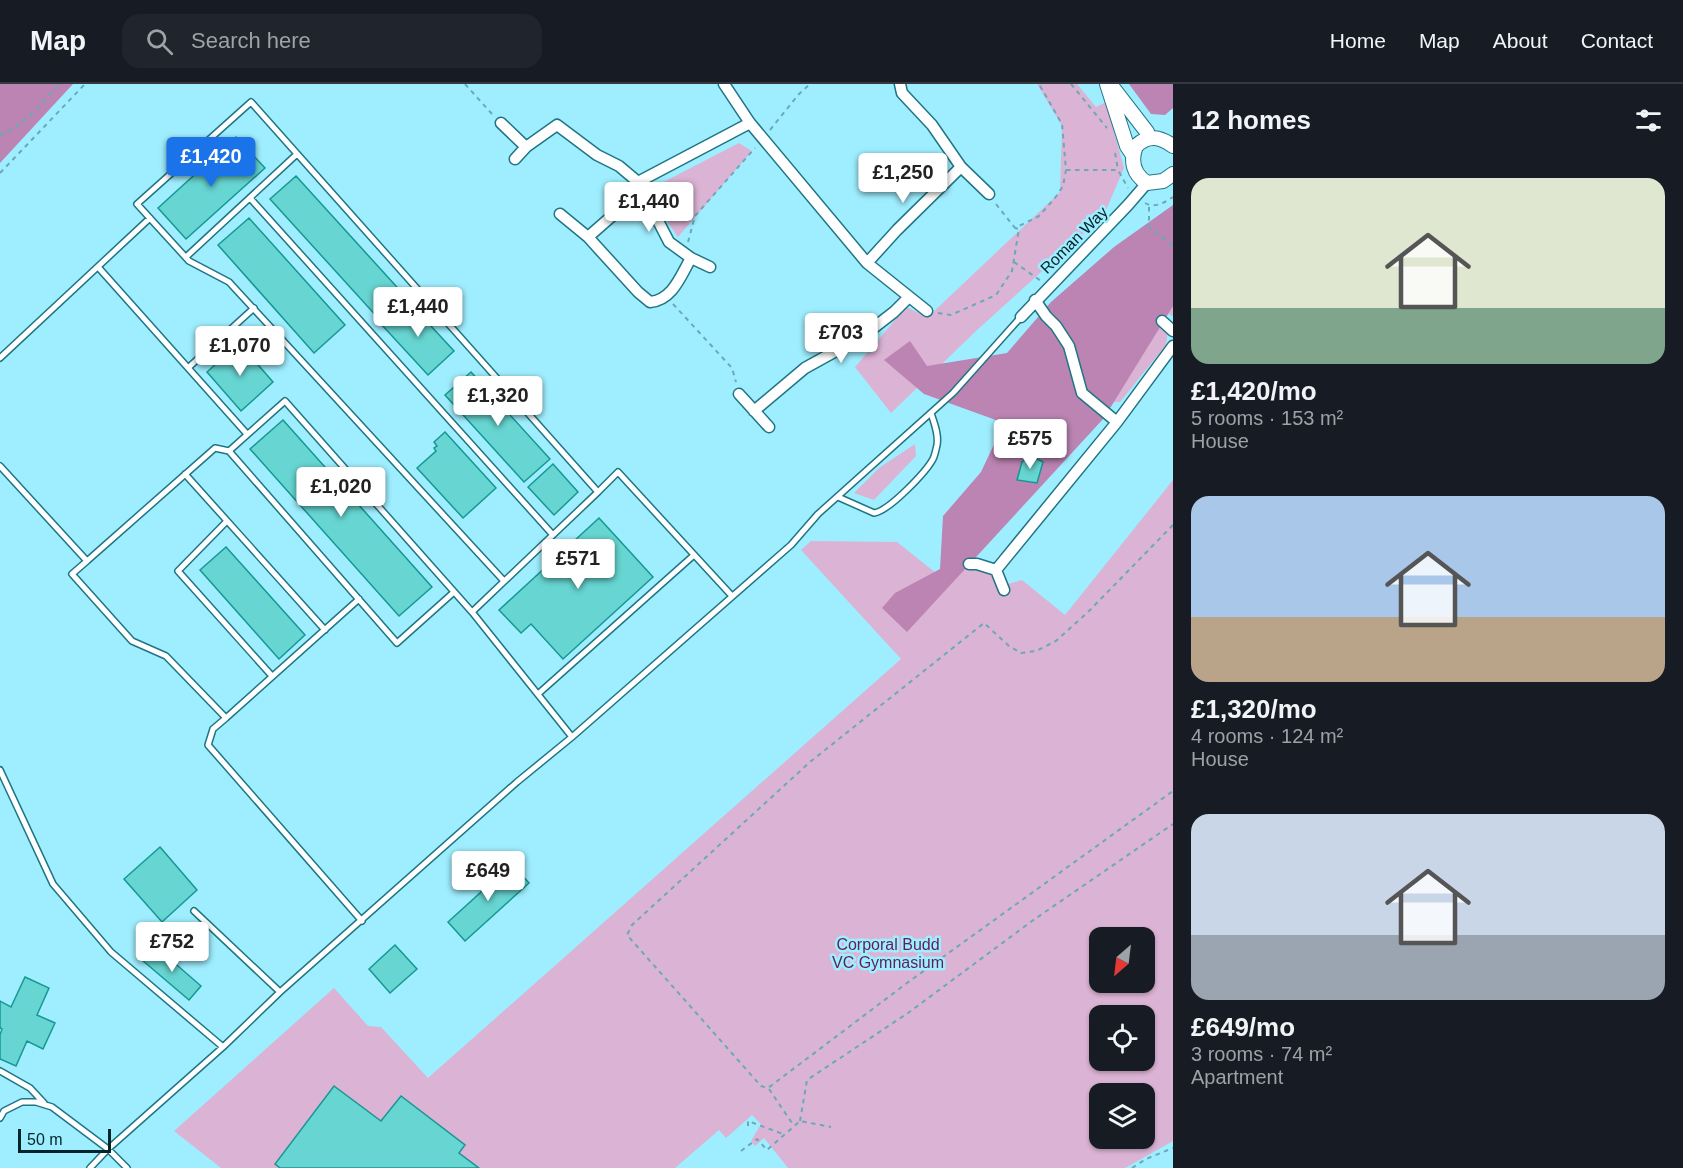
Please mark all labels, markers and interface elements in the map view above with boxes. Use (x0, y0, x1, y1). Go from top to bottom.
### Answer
search box (122, 14, 542, 68)
text: Map (30, 25, 86, 56)
icon: search (143, 25, 176, 58)
text: Search here (191, 28, 311, 53)
text: Home (1330, 29, 1386, 52)
text: Map (1419, 29, 1460, 52)
text: About (1493, 29, 1548, 52)
text: Contact (1581, 29, 1653, 52)
icon: filters (1632, 104, 1665, 137)
text: 12 homes (1191, 105, 1311, 135)
pin: £1,420 (162, 137, 260, 188)
text: £1,420 (180, 145, 242, 167)
pin: £1,250 (854, 153, 952, 204)
text: £1,250 (872, 161, 934, 183)
pin: £1,440 (600, 182, 698, 233)
text: £1,440 (618, 190, 680, 212)
street label: Roman Way (1037, 203, 1111, 277)
icon: home (1374, 217, 1482, 325)
pin: £1,440 (369, 287, 467, 338)
text: £1,440 (387, 295, 449, 317)
pin: £703 (805, 313, 877, 364)
text: £703 (819, 321, 863, 343)
pin: £1,070 (191, 326, 289, 377)
text: £1,070 (209, 334, 271, 356)
pin: £1,320 (449, 376, 547, 427)
text: £1,420/mo (1191, 376, 1317, 406)
text: £1,320 (467, 384, 529, 406)
text: 5 rooms · 153 m² (1191, 407, 1343, 429)
pin: £575 (994, 419, 1066, 470)
text: £575 (1008, 427, 1052, 449)
text: House (1191, 430, 1249, 452)
pin: £1,020 (292, 467, 390, 518)
text: £1,020 (310, 475, 372, 497)
icon: home (1374, 535, 1482, 643)
pin: £571 (542, 539, 614, 590)
text: £571 (556, 547, 600, 569)
text: £1,320/mo (1191, 694, 1317, 724)
text: 4 rooms · 124 m² (1191, 725, 1343, 747)
text: House (1191, 748, 1249, 770)
pin: £649 (452, 851, 524, 902)
icon: home (1374, 853, 1482, 961)
text: £649 (466, 859, 510, 881)
pin: £752 (136, 922, 208, 973)
north arrow (1089, 927, 1155, 993)
map controls (1089, 927, 1155, 1149)
text: £752 (150, 930, 194, 952)
park label: Corporal Budd VC Gymnasium (832, 936, 944, 971)
button: locate (1089, 1005, 1155, 1071)
text: £649/mo (1191, 1012, 1295, 1042)
text: 3 rooms · 74 m² (1191, 1043, 1332, 1065)
text: Apartment (1191, 1066, 1283, 1088)
button: layers (1089, 1083, 1155, 1149)
scale bar (18, 1126, 111, 1154)
text: 50 m (27, 1131, 63, 1148)

